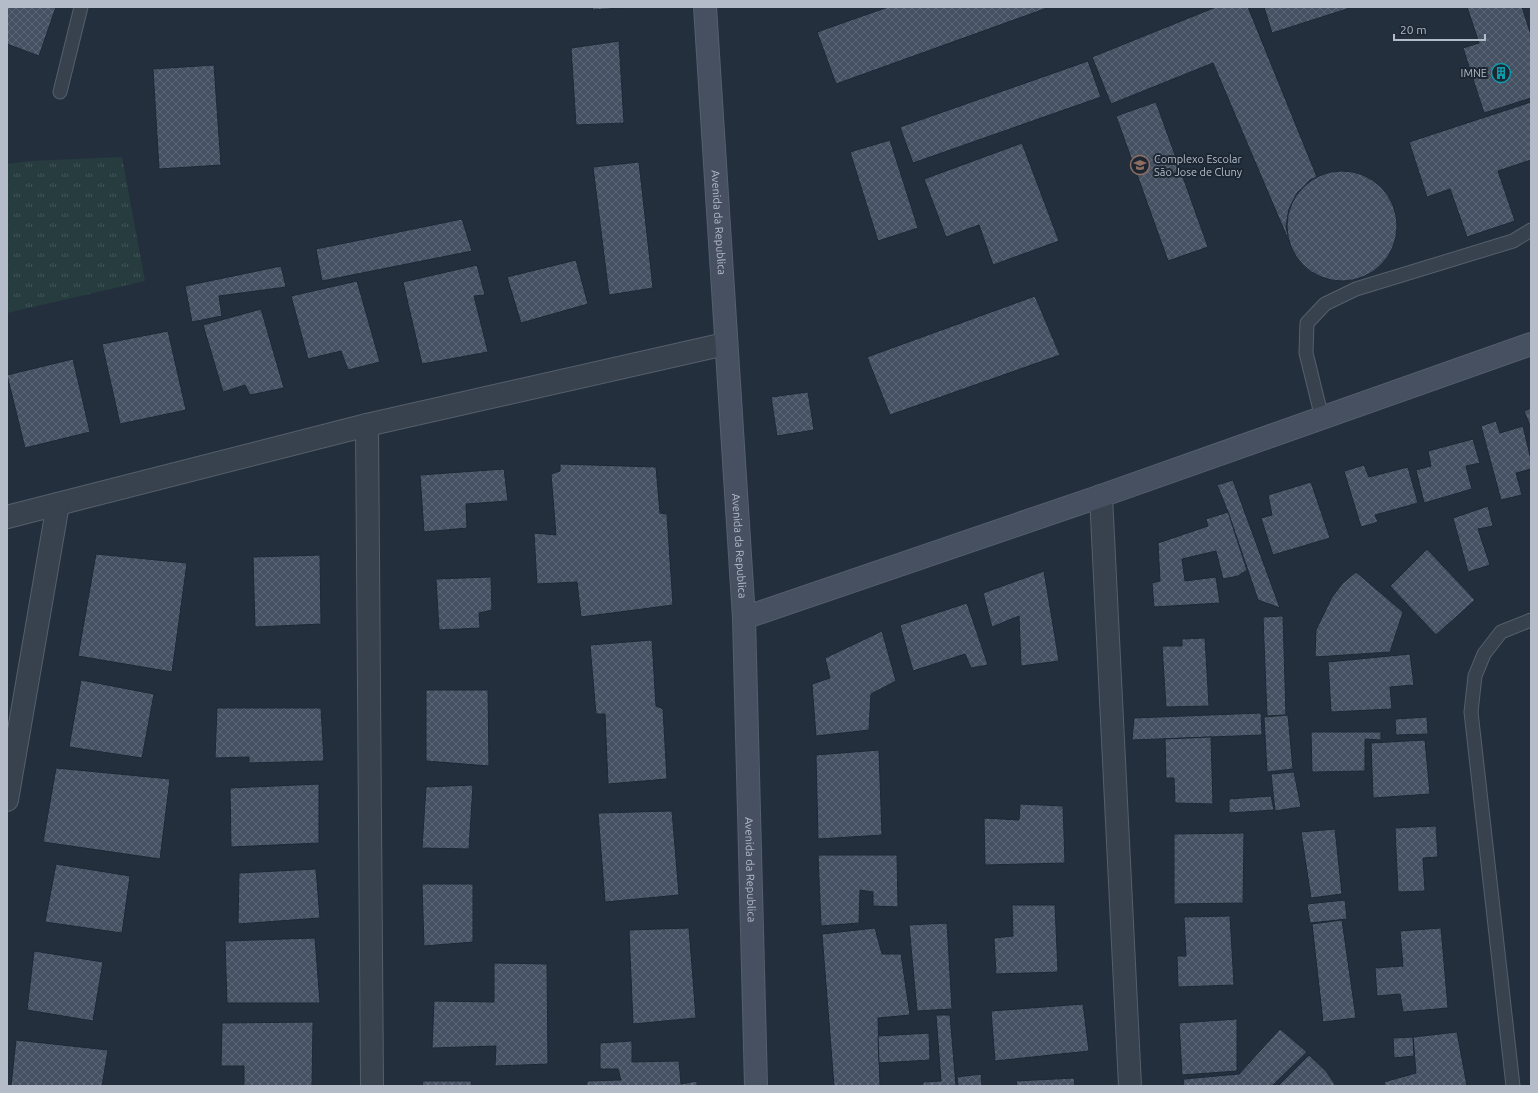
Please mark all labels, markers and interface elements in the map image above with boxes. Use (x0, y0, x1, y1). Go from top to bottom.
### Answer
scale bar (1394, 16, 1485, 42)
text: 20 m (1400, 23, 1427, 36)
building icon: IMNE (1490, 62, 1512, 84)
place label: IMNE (1461, 67, 1487, 79)
place label: Complexo Escolar São Jose de Cluny (1154, 153, 1243, 178)
school or university icon: Complexo Escolar São Jose de Cluny (1129, 154, 1151, 176)
street label: Avenida da Republica (709, 170, 728, 275)
street label: Avenida da Republica (730, 493, 749, 599)
street label: Avenida da Republica (743, 817, 758, 922)

